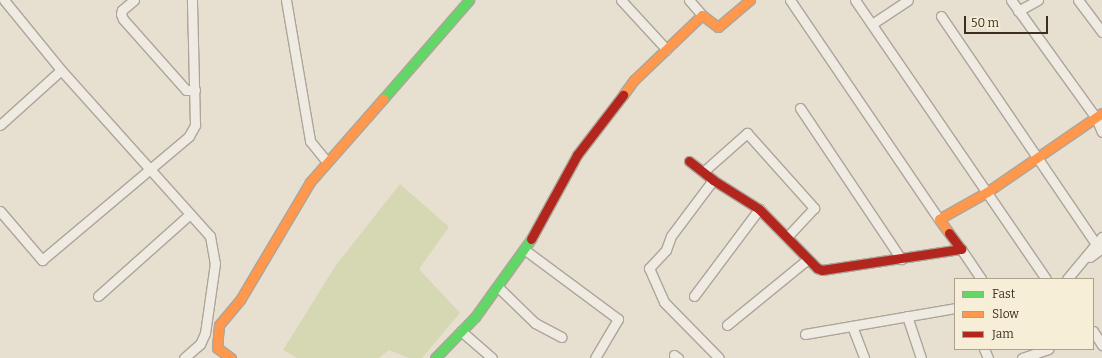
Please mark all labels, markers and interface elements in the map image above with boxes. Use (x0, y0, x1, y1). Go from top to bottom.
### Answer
scale bar (966, 8, 1050, 34)
text: 50 m (971, 16, 999, 30)
legend (954, 278, 1094, 350)
text: Fast (992, 287, 1015, 301)
text: Slow (992, 307, 1019, 321)
text: Jam (992, 327, 1014, 341)

